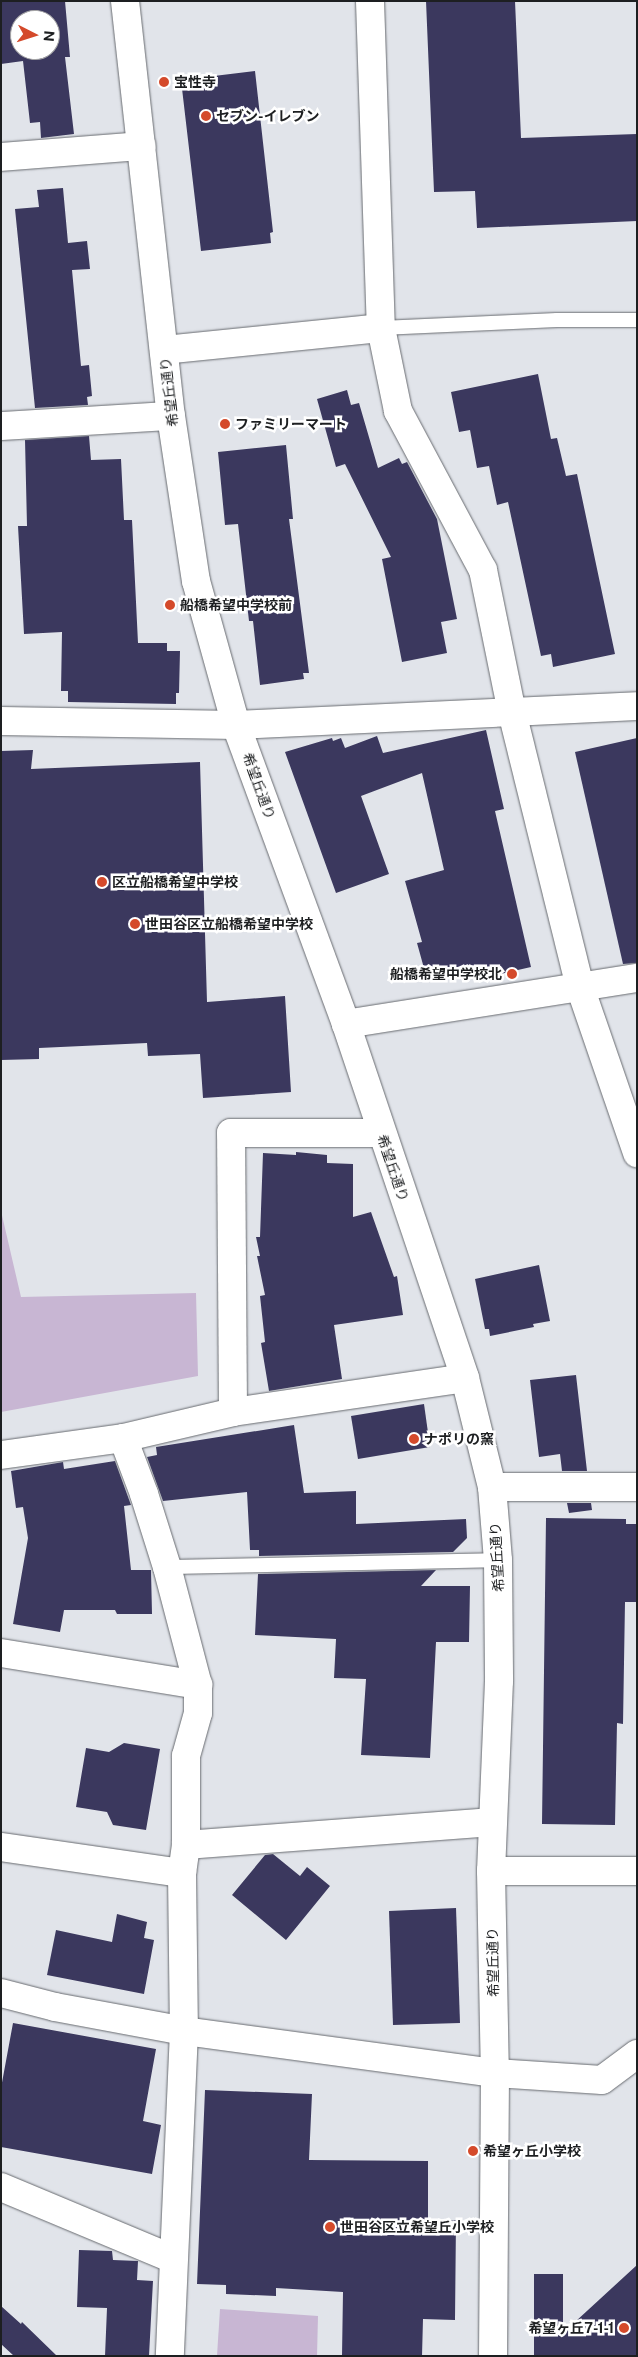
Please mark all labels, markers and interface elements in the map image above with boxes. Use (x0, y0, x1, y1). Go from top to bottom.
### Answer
north arrow (10, 10, 60, 60)
text: N (41, 30, 57, 42)
place label: 宝性寺 (174, 74, 216, 90)
marker: 宝性寺 (158, 76, 170, 88)
place label: セブン-イレブン (216, 108, 320, 124)
marker: セブン-イレブン (200, 110, 212, 122)
street label: 希望丘通り (156, 356, 182, 428)
place label: ファミリーマート (235, 416, 347, 432)
marker: ファミリーマート (219, 418, 231, 430)
place label: 船橋希望中学校前 (180, 597, 292, 613)
marker: 船橋希望中学校前 (164, 599, 176, 611)
street label: 希望丘通り (239, 750, 279, 822)
place label: 区立船橋希望中学校 (112, 874, 238, 890)
marker: 区立船橋希望中学校 (96, 876, 108, 888)
place label: 世田谷区立船橋希望中学校 (145, 916, 313, 932)
marker: 世田谷区立船橋希望中学校 (129, 918, 141, 930)
place label: 船橋希望中学校北 (390, 966, 502, 982)
marker: 船橋希望中学校北 (506, 968, 518, 980)
street label: 希望丘通り (374, 1132, 412, 1204)
place label: ナポリの窯 (424, 1431, 494, 1447)
marker: ナポリの窯 (408, 1433, 420, 1445)
street label: 希望丘通り (487, 1522, 507, 1592)
street label: 希望丘通り (484, 1927, 502, 1997)
place label: 希望ヶ丘小学校 (483, 2143, 581, 2159)
marker: 希望ヶ丘小学校 (467, 2145, 479, 2157)
place label: 世田谷区立希望丘小学校 (340, 2219, 494, 2235)
marker: 世田谷区立希望丘小学校 (324, 2221, 336, 2233)
place label: 希望ヶ丘7-1-1 (528, 2320, 614, 2336)
marker: 希望ヶ丘7-1-1 (618, 2322, 630, 2334)

